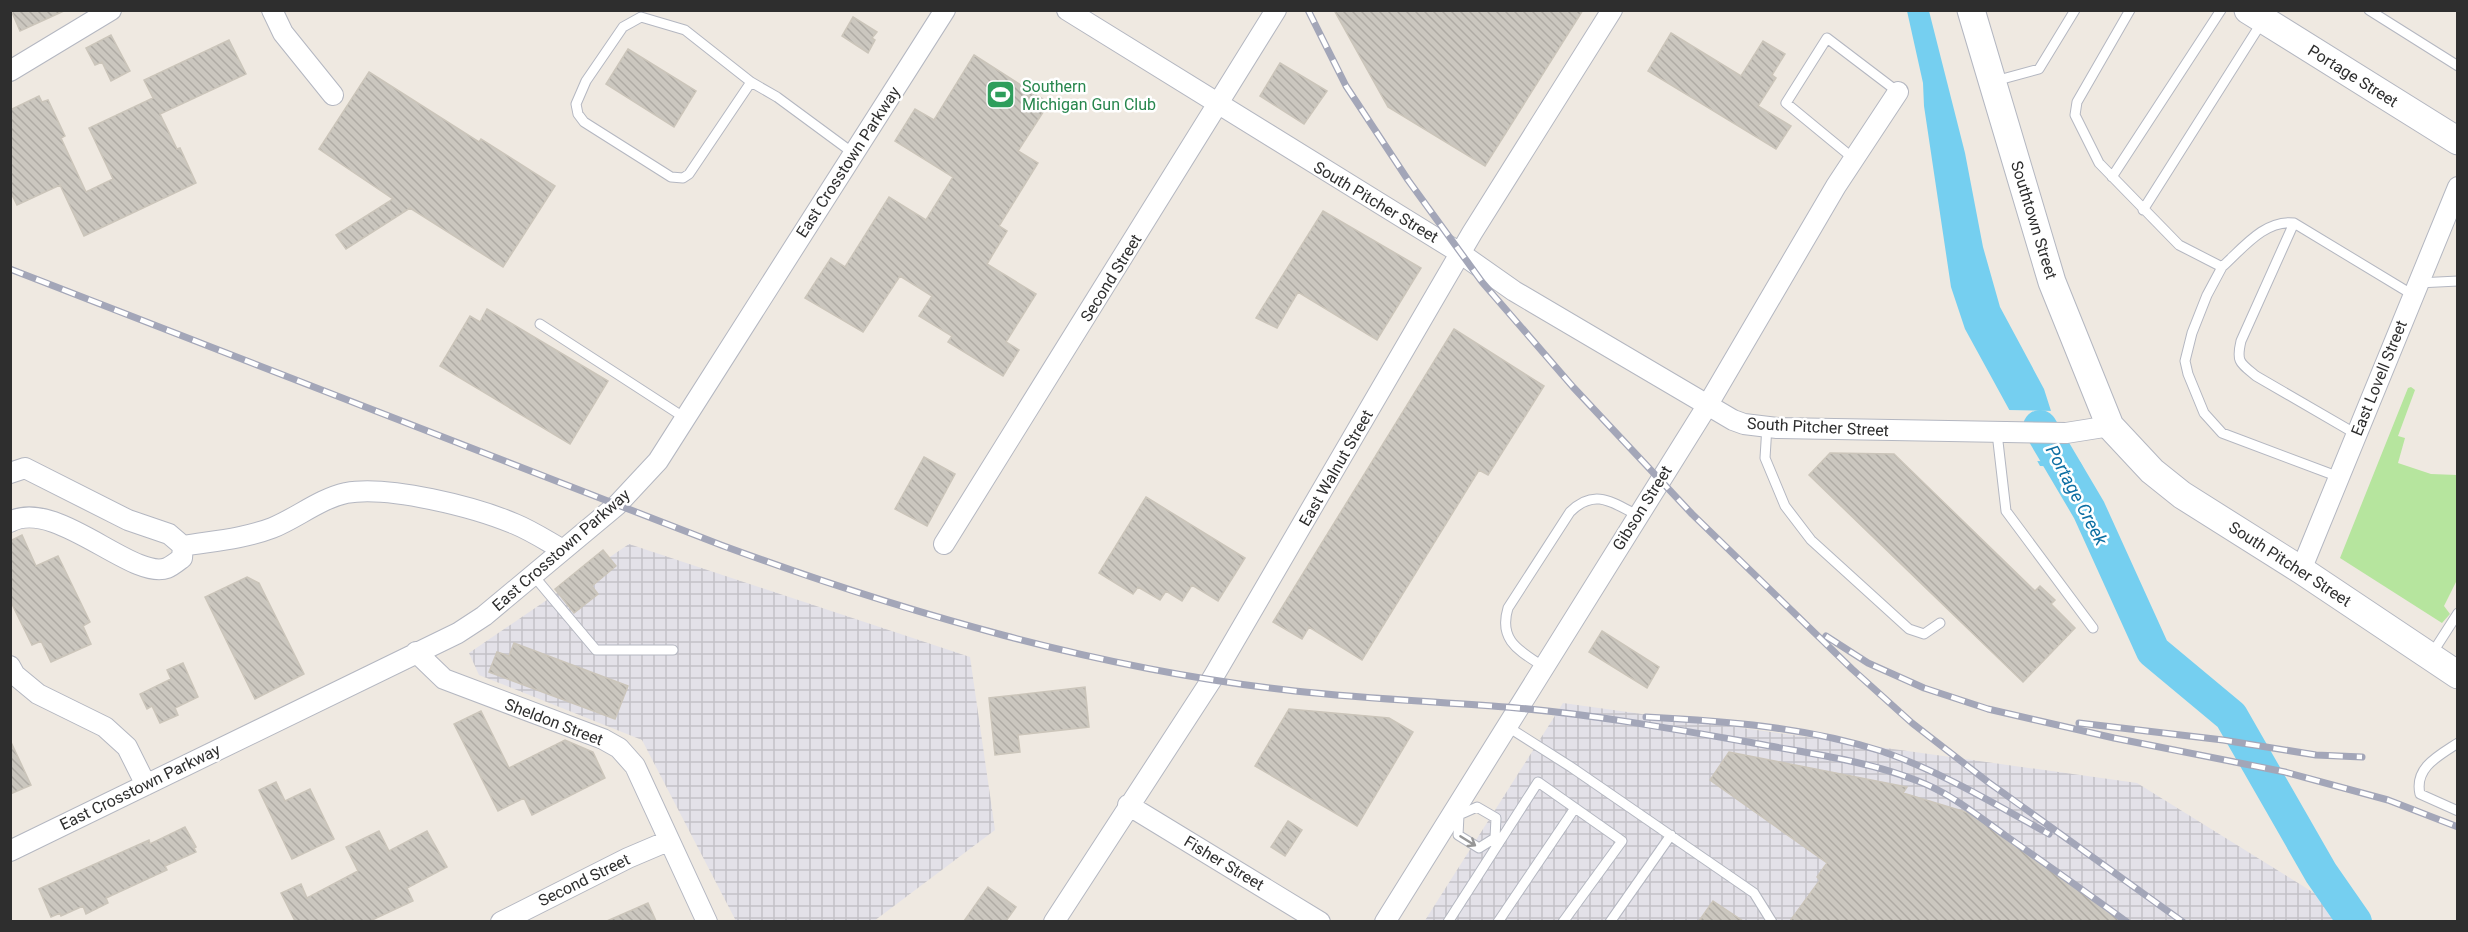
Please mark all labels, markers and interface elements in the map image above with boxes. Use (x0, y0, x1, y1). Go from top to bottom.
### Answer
street label: Portage Street (2304, 41, 2402, 111)
place label: Southern Michigan Gun Club (1022, 77, 1156, 114)
sports icon: Southern Michigan Gun Club (985, 79, 1017, 111)
street label: East Crosstown Parkway (792, 83, 904, 241)
street label: South Pitcher Street (1310, 157, 1442, 247)
street label: Southtown Street (2007, 159, 2061, 281)
street label: Second Street (1077, 231, 1145, 325)
street label: East Lovell Street (2347, 317, 2411, 439)
street label: East Walnut Street (1295, 407, 1377, 529)
street label: South Pitcher Street (1747, 414, 1889, 440)
water label: Portage Creek (2042, 441, 2113, 550)
street label: Gibson Street (1608, 462, 1676, 554)
street label: East Crosstown Parkway (488, 485, 634, 615)
street label: South Pitcher Street (2225, 517, 2355, 611)
street label: Sheldon Street (502, 695, 606, 749)
street label: East Crosstown Parkway (57, 740, 224, 834)
street label: Fisher Street (1181, 832, 1267, 894)
one-way arrow (1459, 834, 1476, 847)
street label: Second Street (535, 850, 633, 910)

